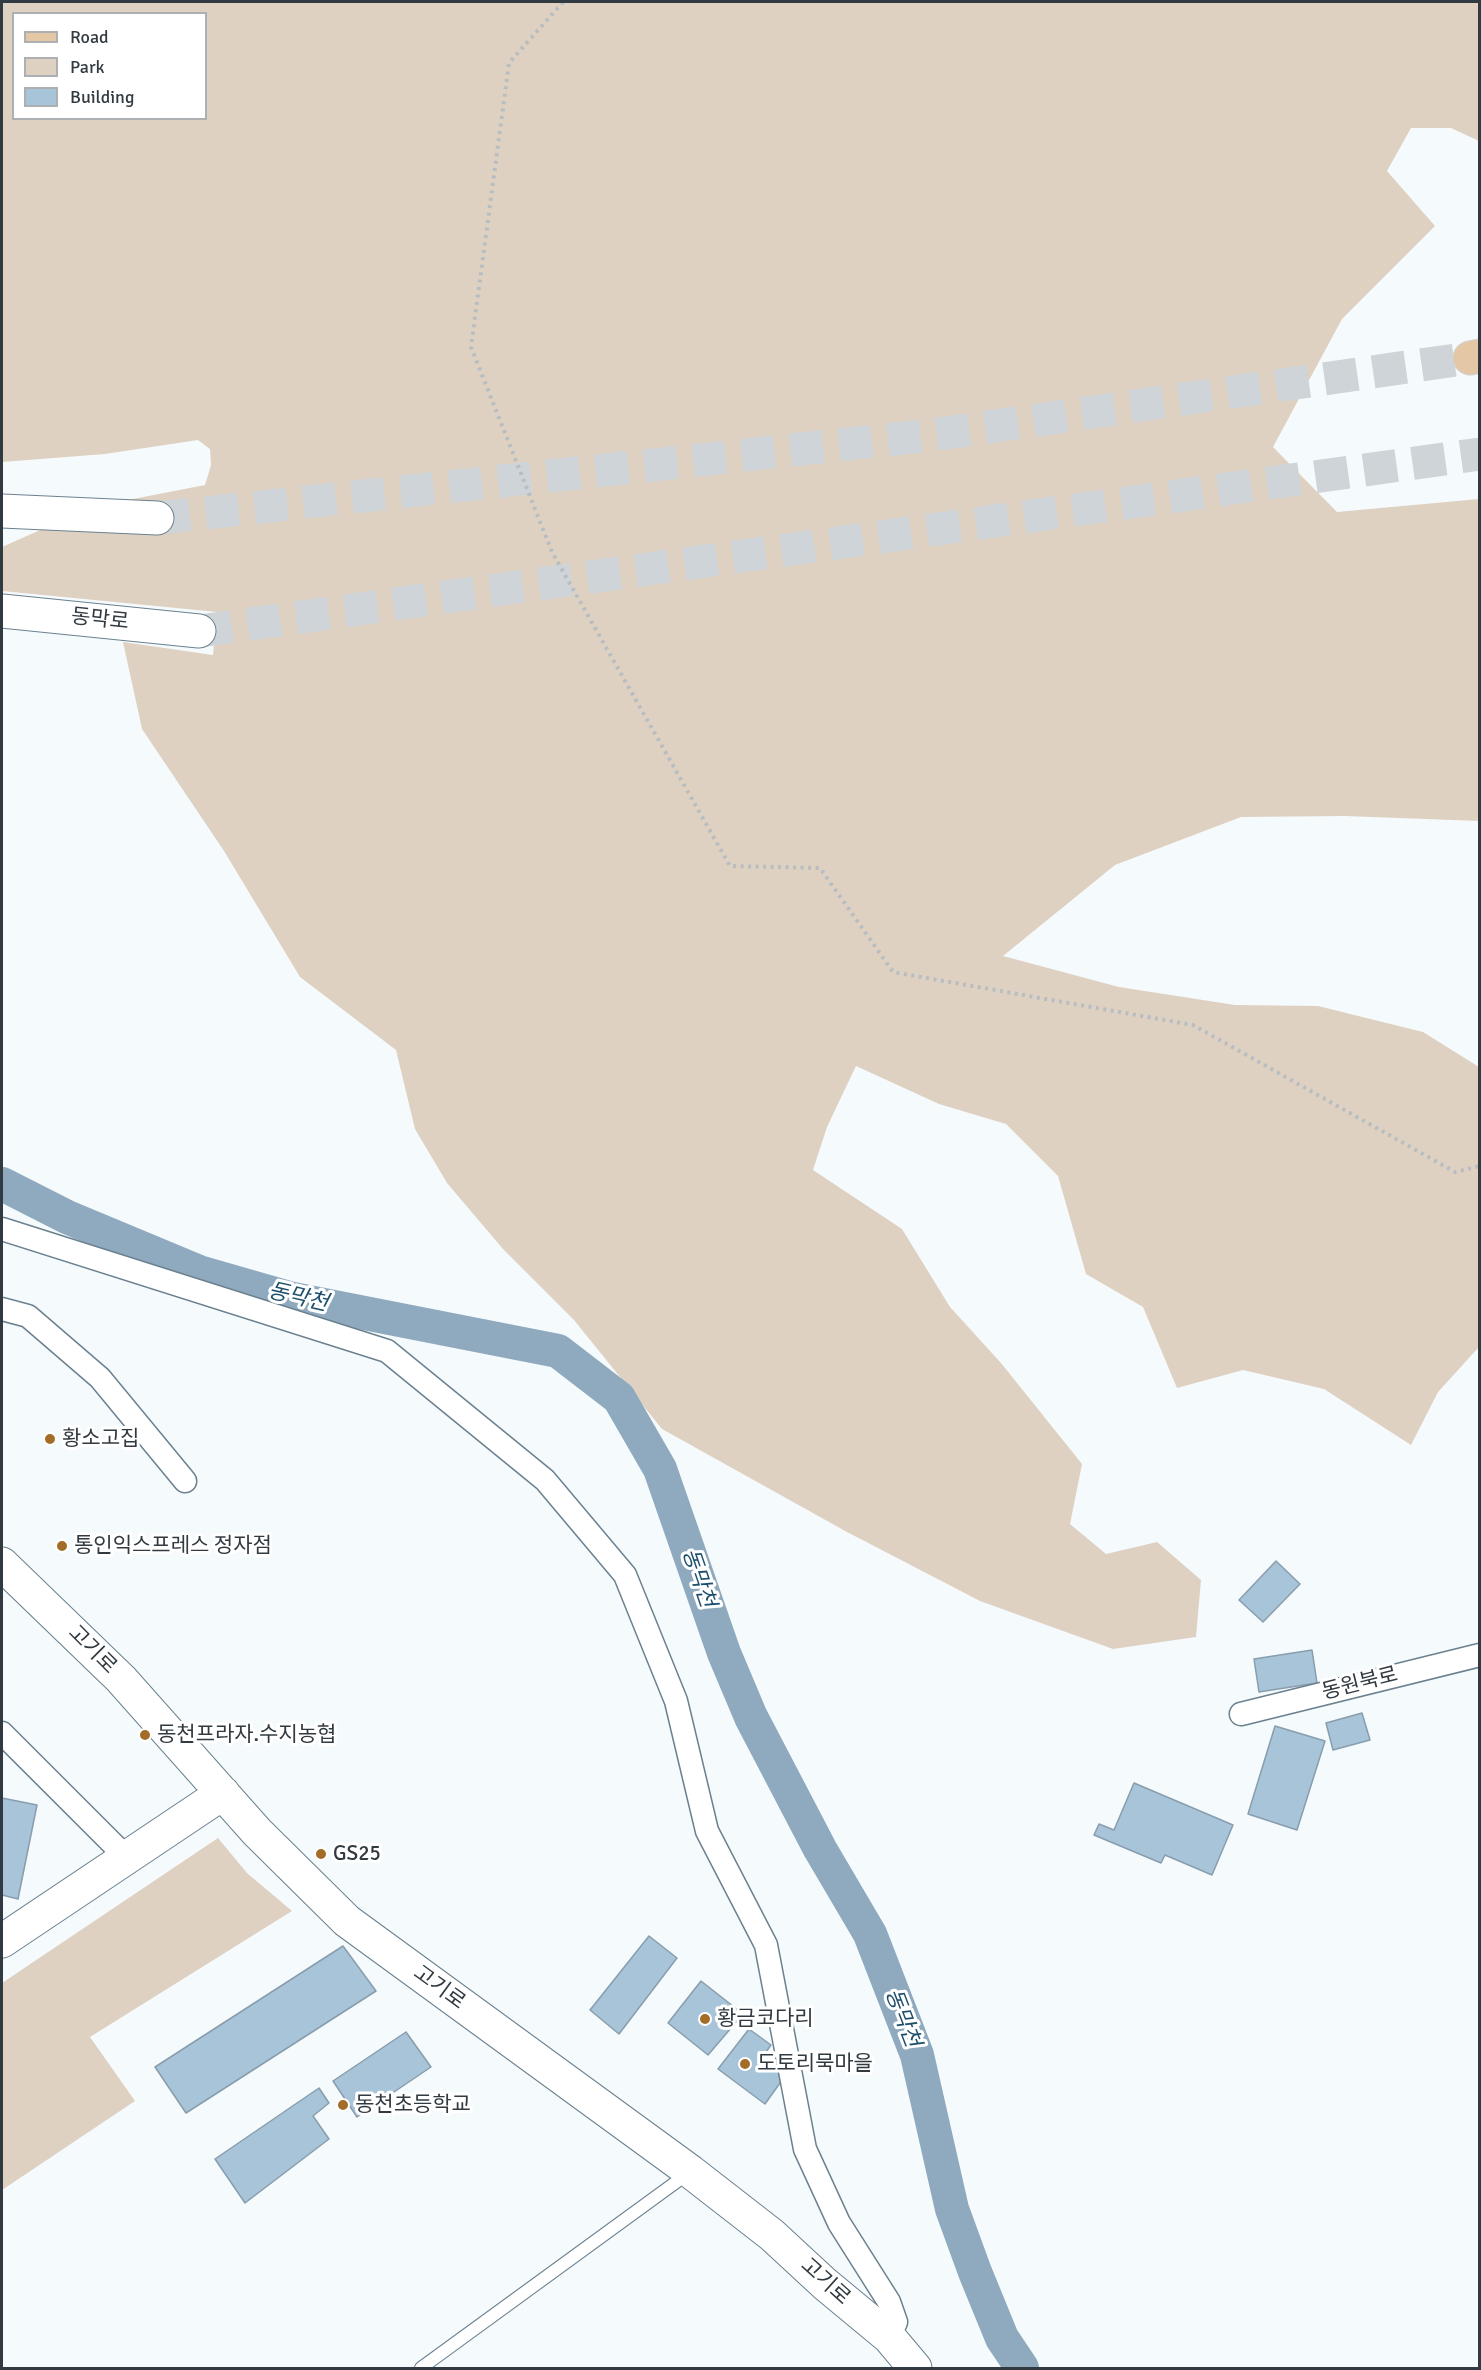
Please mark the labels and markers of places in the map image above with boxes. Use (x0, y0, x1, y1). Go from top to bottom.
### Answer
place label: 황소고집 (62, 1426, 139, 1452)
marker: 황소고집 (43, 1432, 57, 1446)
place label: 통인익스프레스 정자점 (74, 1533, 272, 1559)
marker: 통인익스프레스 정자점 (55, 1539, 69, 1553)
place label: 동천프라자.수지농협 (157, 1722, 336, 1748)
marker: 동천프라자.수지농협 (138, 1728, 152, 1742)
place label: GS25 (333, 1841, 381, 1867)
marker: GS25 (314, 1847, 328, 1861)
place label: 황금코다리 (717, 2006, 814, 2032)
marker: 황금코다리 (698, 2012, 712, 2026)
place label: 도토리묵마을 (757, 2051, 873, 2077)
marker: 도토리묵마을 (738, 2057, 752, 2071)
place label: 동천초등학교 (355, 2092, 471, 2118)
marker: 동천초등학교 (336, 2098, 350, 2112)

